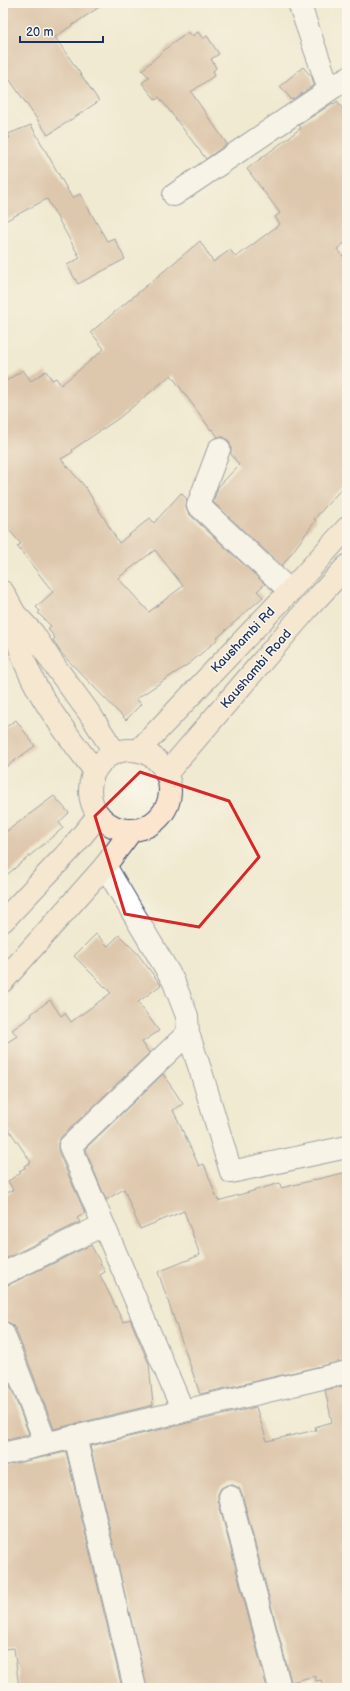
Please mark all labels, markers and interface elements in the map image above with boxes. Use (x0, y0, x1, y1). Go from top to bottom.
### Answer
scale bar (20, 18, 103, 44)
text: 20 m (26, 25, 53, 40)
street label: Kaushambi Rd (208, 604, 278, 676)
street label: Kaushambi Road (217, 626, 295, 712)

